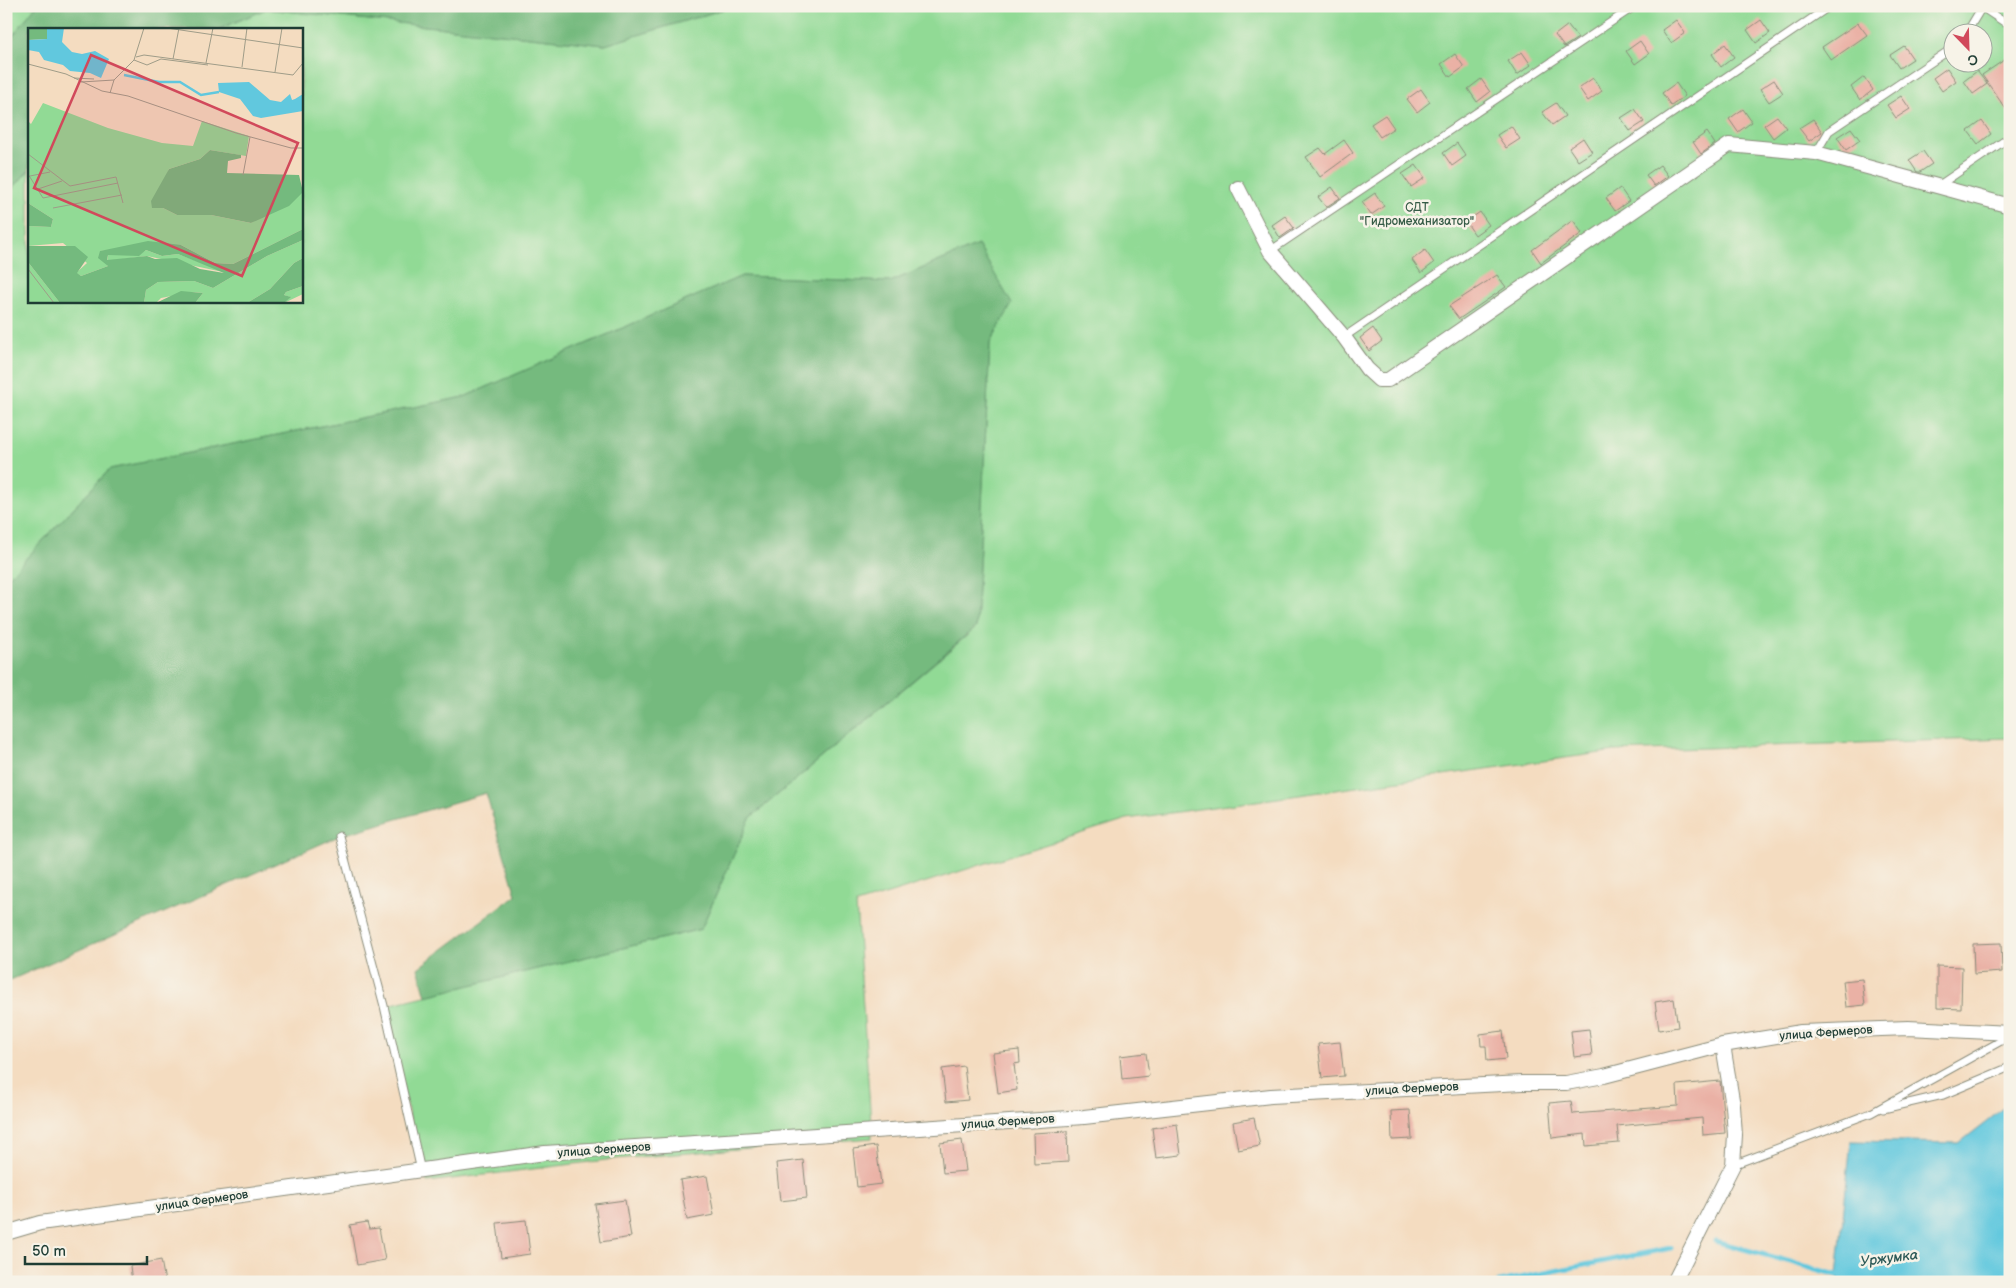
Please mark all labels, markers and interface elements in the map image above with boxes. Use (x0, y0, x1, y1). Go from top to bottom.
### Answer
north arrow (1944, 22, 1994, 72)
inset map (28, 28, 302, 302)
text: С (1965, 50, 1981, 69)
park label: СДТ "Гидромеханизатор" (1360, 200, 1474, 229)
street label: улица Фермеров (1779, 1022, 1874, 1044)
street label: улица Фермеров (1365, 1079, 1460, 1099)
street label: улица Фермеров (961, 1111, 1056, 1133)
street label: улица Фермеров (557, 1139, 652, 1161)
street label: улица Фермеров (155, 1187, 250, 1215)
scale bar (25, 1233, 148, 1265)
text: 50 m (32, 1242, 66, 1261)
water label: Уржумка (1859, 1246, 1919, 1270)

